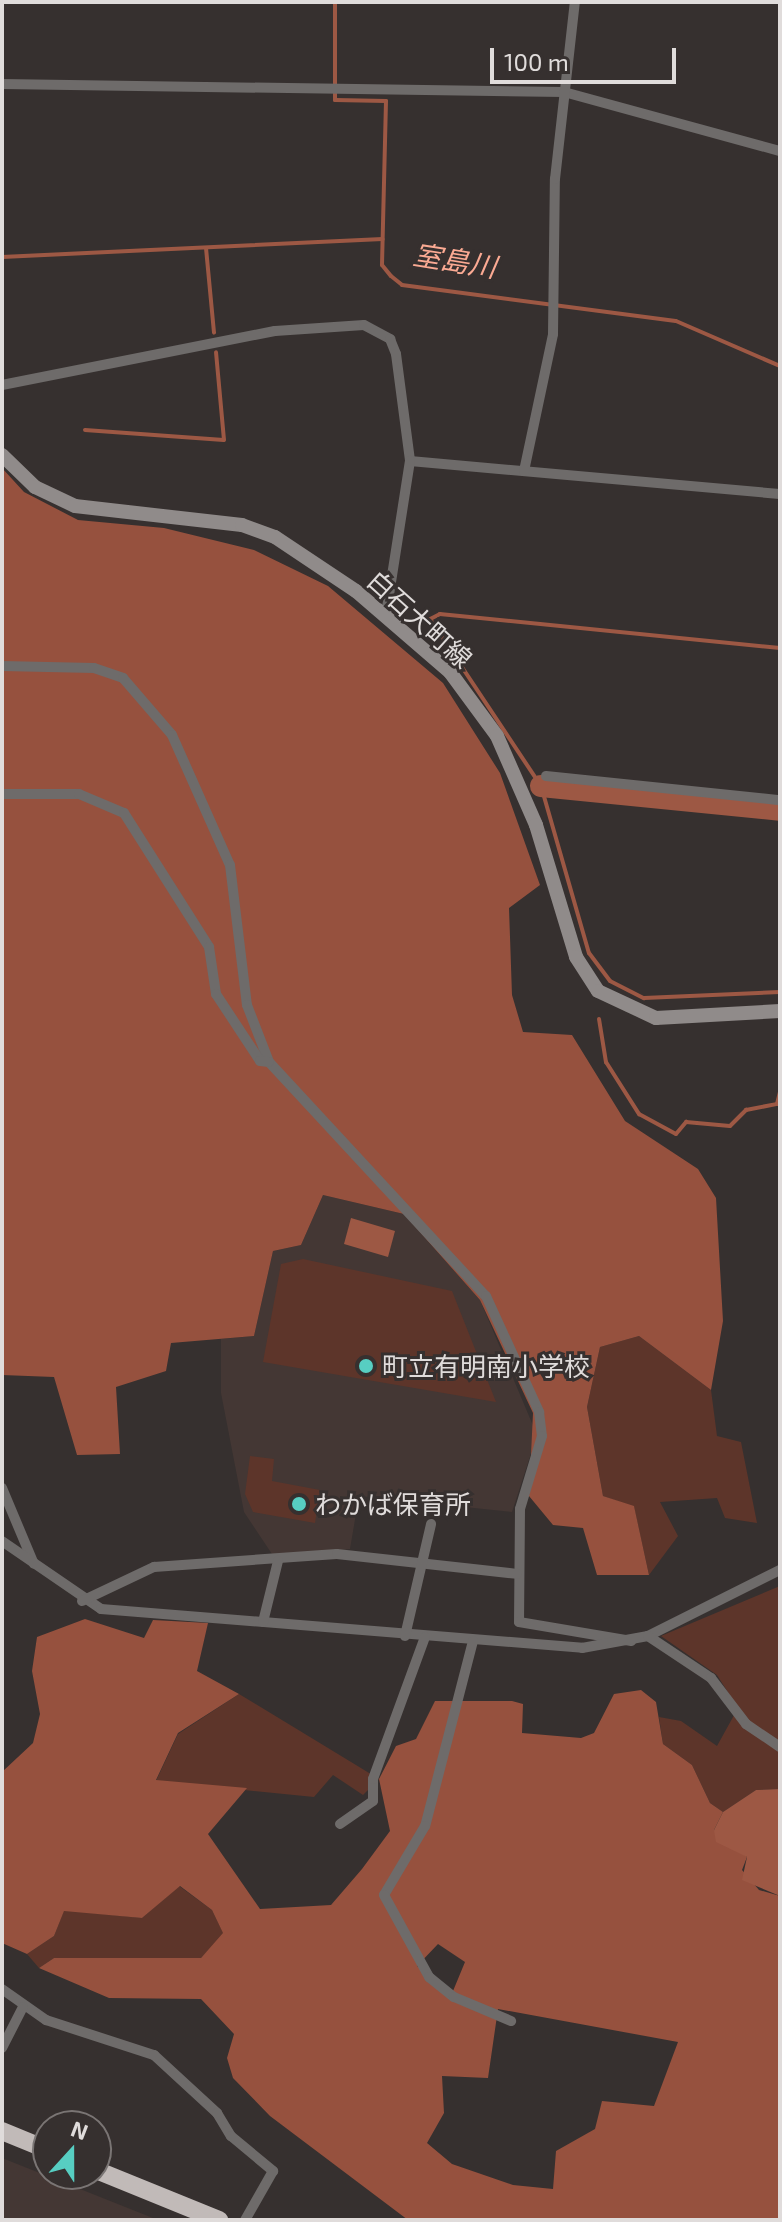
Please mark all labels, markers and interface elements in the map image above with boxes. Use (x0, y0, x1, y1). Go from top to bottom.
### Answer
scale bar (494, 32, 680, 82)
text: 100 m (504, 47, 569, 76)
water label: 室島川 (411, 237, 499, 283)
street label: 白石大町線 (361, 564, 479, 674)
place label: 町立有明南小学校 (382, 1350, 590, 1382)
marker: 町立有明南小学校 (357, 1357, 375, 1375)
place label: わかば保育所 (315, 1488, 471, 1520)
marker: わかば保育所 (290, 1495, 308, 1513)
north arrow (32, 2110, 112, 2190)
text: N (68, 2114, 92, 2144)

